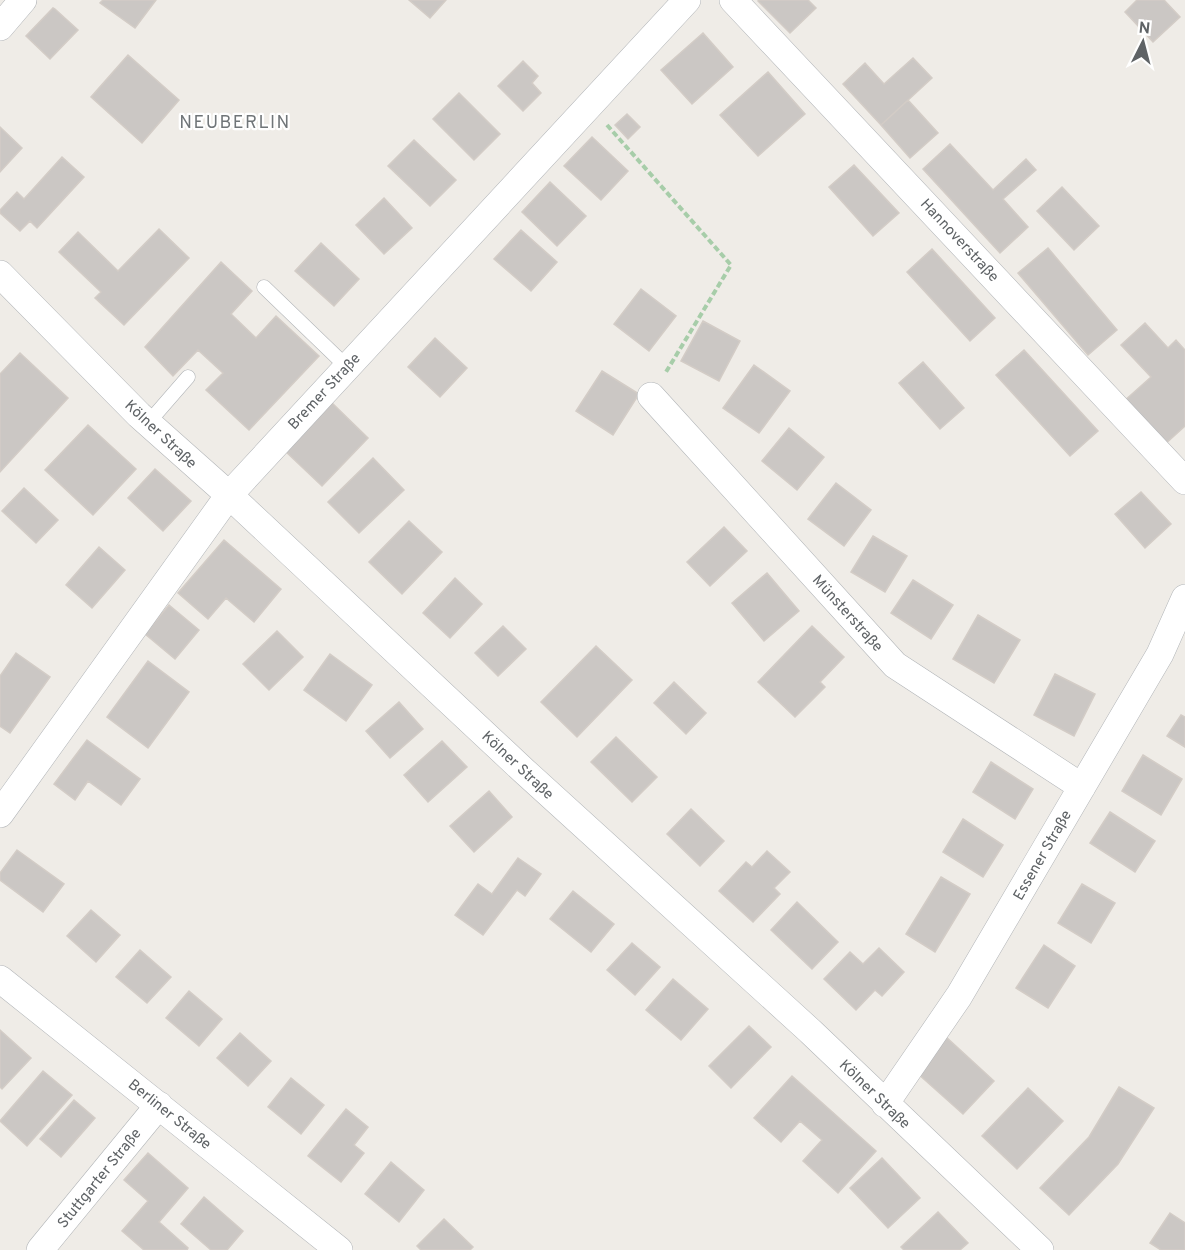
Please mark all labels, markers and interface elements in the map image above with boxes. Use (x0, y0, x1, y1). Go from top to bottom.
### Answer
north arrow (1113, 12, 1173, 72)
text: N (1138, 19, 1151, 40)
district label: NEUBERLIN (179, 112, 291, 135)
street label: Hannoverstraße (915, 195, 1002, 287)
street label: Bremer Straße (285, 350, 365, 434)
street label: Kölner Straße (120, 397, 200, 473)
street label: Münsterstraße (807, 572, 886, 656)
street label: Kölner Straße (477, 728, 557, 804)
street label: Essener Straße (1010, 807, 1077, 904)
street label: Kölner Straße (834, 1056, 914, 1134)
street label: Berliner Straße (124, 1076, 215, 1155)
street label: Stuttgarter Straße (54, 1125, 146, 1233)

